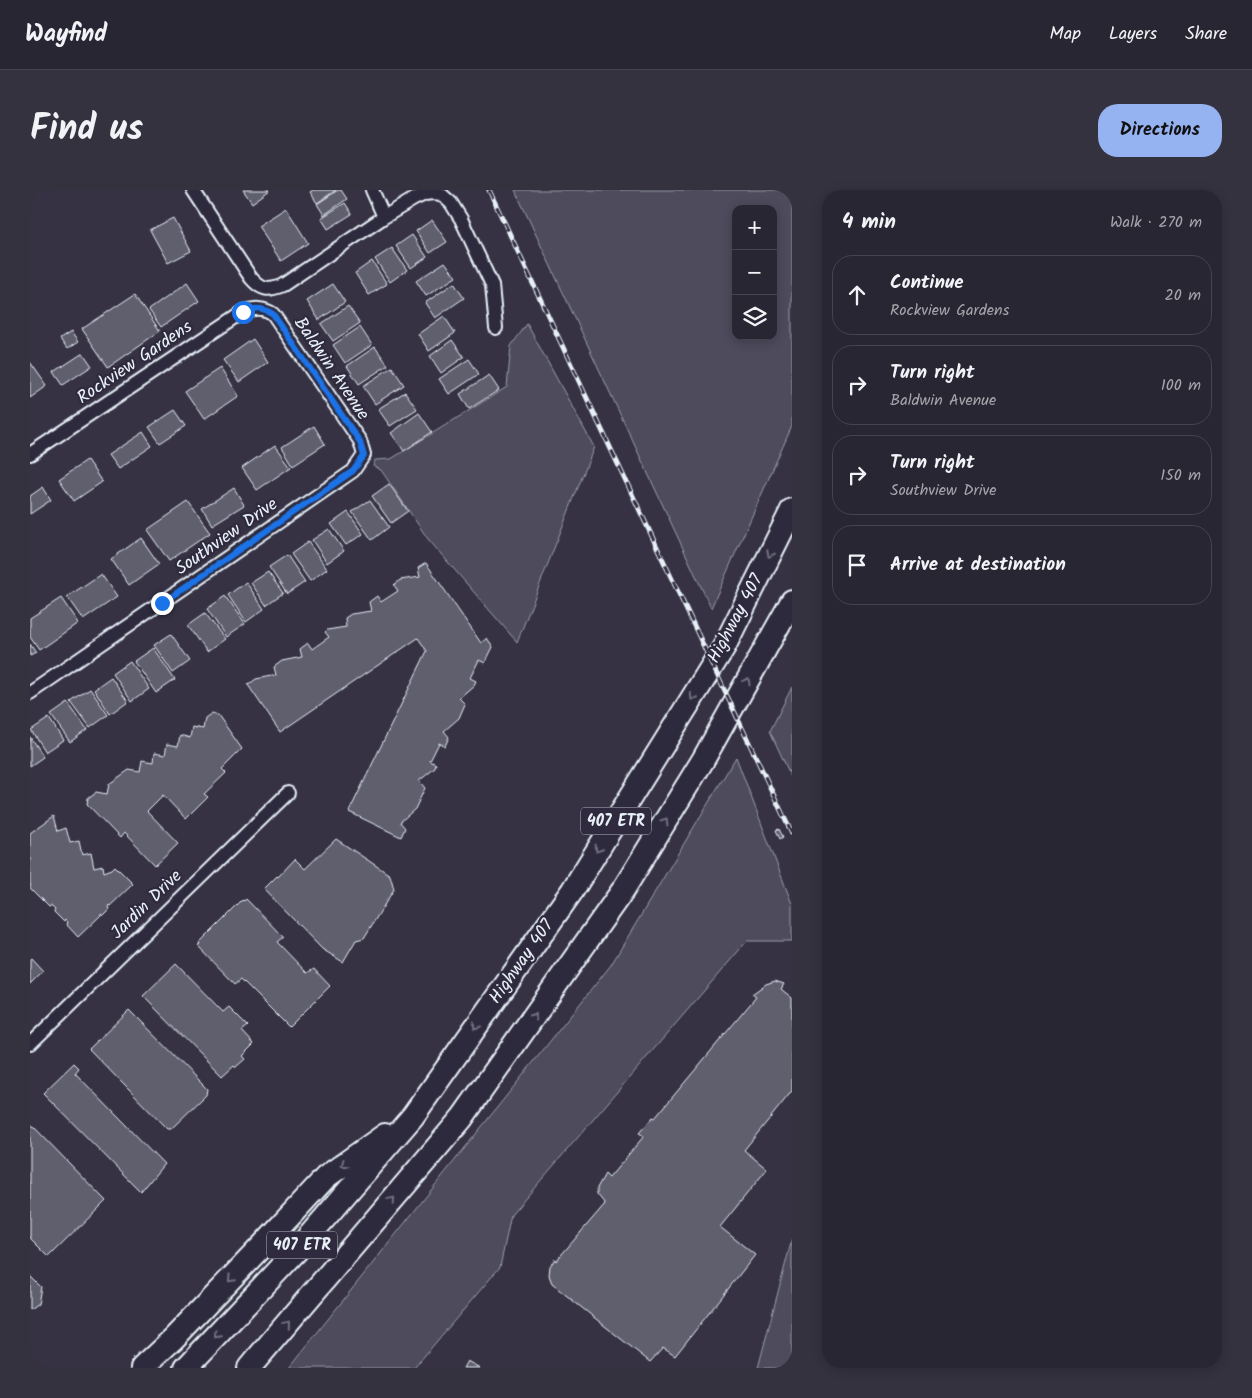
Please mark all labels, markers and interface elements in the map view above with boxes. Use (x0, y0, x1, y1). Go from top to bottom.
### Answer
text: Wayfind (25, 15, 107, 54)
text: Map (1050, 20, 1081, 49)
text: Layers (1109, 20, 1157, 49)
text: Share (1185, 20, 1227, 49)
text: Find us (30, 102, 143, 158)
button: Directions (1098, 104, 1222, 157)
map controls (732, 205, 777, 340)
button: + (732, 205, 777, 250)
text: 4 min (842, 206, 896, 239)
text: Walk · 270 m (1110, 210, 1202, 235)
button: − (732, 250, 777, 295)
text: Continue (890, 268, 963, 298)
icon: ahead (843, 281, 871, 309)
text: 20 m (1165, 283, 1201, 308)
button: layers (732, 295, 777, 340)
text: Rockview Gardens (890, 298, 1009, 323)
route start (232, 301, 255, 324)
street label: Baldwin Avenue (286, 311, 376, 427)
street label: Rockview Gardens (71, 313, 199, 413)
text: Turn right (890, 358, 975, 388)
icon: right (843, 371, 871, 399)
text: 100 m (1161, 373, 1201, 398)
text: Baldwin Avenue (890, 388, 996, 413)
text: Turn right (890, 448, 975, 478)
icon: right (843, 461, 871, 489)
text: 150 m (1160, 463, 1201, 488)
text: Southview Drive (890, 478, 997, 503)
street label: Southview Drive (170, 491, 284, 583)
one-way arrow (766, 549, 777, 558)
text: Arrive at destination (890, 550, 1066, 580)
icon: arrive (843, 551, 871, 579)
street label: Highway 407 (700, 568, 772, 669)
route end (151, 592, 174, 615)
one-way arrow (741, 678, 751, 687)
one-way arrow (690, 691, 700, 700)
road number: 407 ETR (581, 808, 651, 834)
one-way arrow (659, 818, 669, 827)
one-way arrow (595, 844, 604, 853)
street label: Jardin Drive (104, 863, 190, 947)
street label: Highway 407 (482, 913, 562, 1010)
one-way arrow (528, 1012, 537, 1022)
one-way arrow (473, 1020, 482, 1030)
one-way arrow (340, 1158, 350, 1167)
one-way arrow (387, 1197, 396, 1206)
road number: 407 ETR (267, 1232, 337, 1258)
one-way arrow (227, 1274, 236, 1283)
one-way arrow (281, 1321, 290, 1330)
one-way arrow (214, 1329, 223, 1338)

